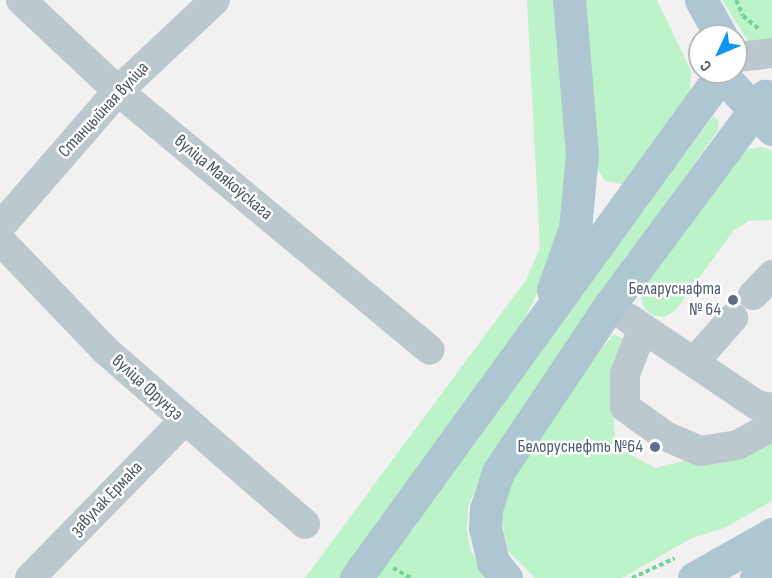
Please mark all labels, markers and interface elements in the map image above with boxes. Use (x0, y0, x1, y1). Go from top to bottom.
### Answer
north arrow (688, 24, 748, 84)
text: С (696, 56, 716, 75)
street label: Станцыйная вуліца (54, 58, 154, 162)
street label: вуліца Маякоўскага (170, 131, 276, 225)
place label: Беларуснафта № 64 (628, 279, 721, 322)
marker: Беларуснафта № 64 (726, 293, 740, 307)
street label: вуліца Фрунзэ (107, 350, 187, 426)
place label: Белоруснефть №64 (518, 436, 643, 458)
marker: Белоруснефть №64 (648, 440, 662, 454)
street label: завулак Ермака (66, 457, 148, 541)

